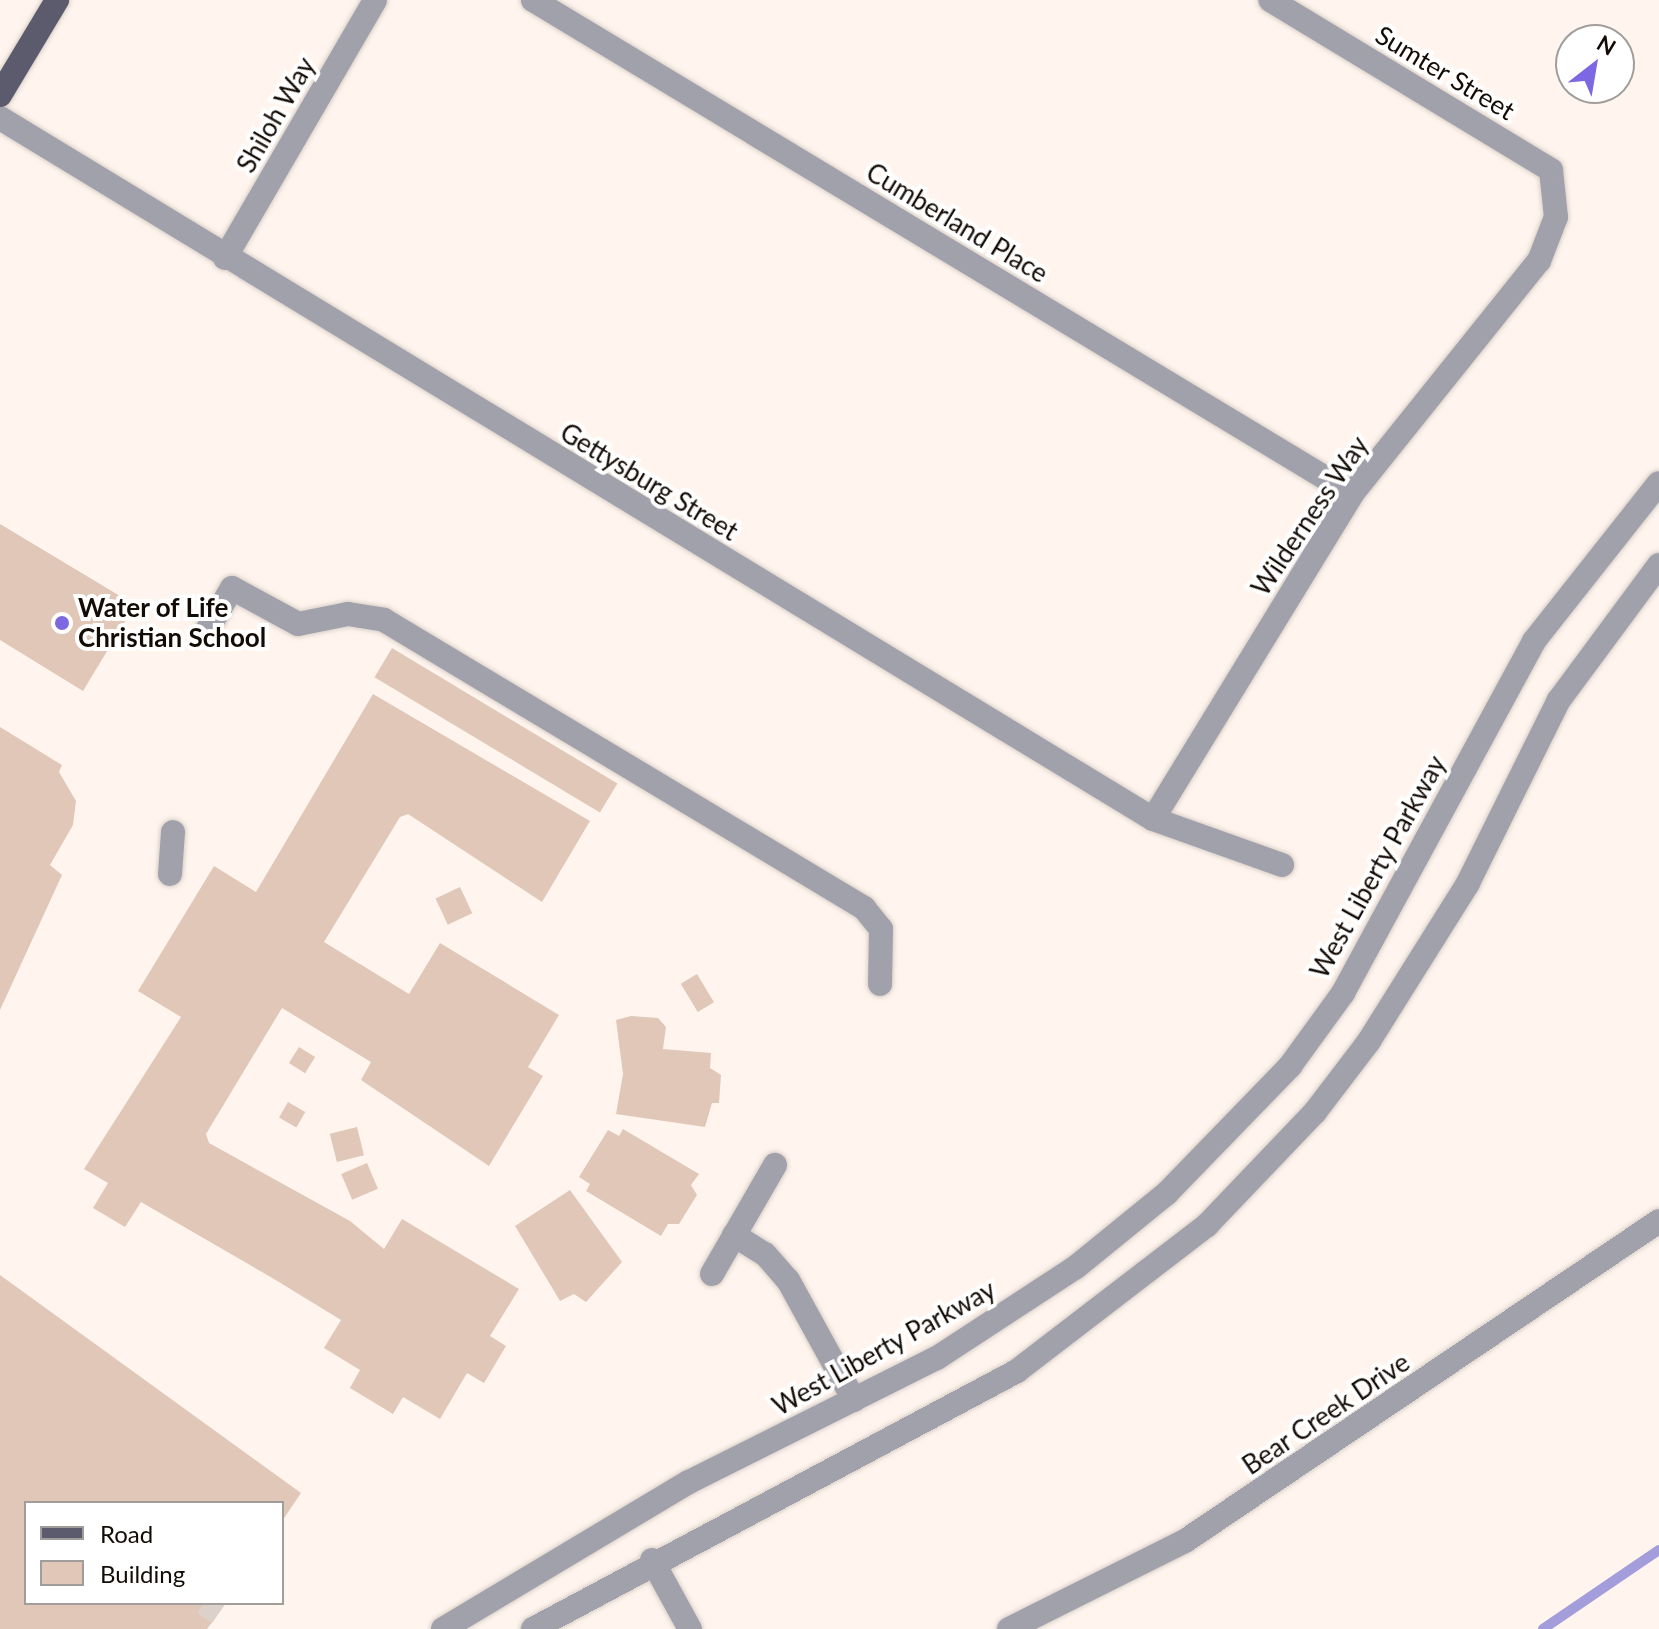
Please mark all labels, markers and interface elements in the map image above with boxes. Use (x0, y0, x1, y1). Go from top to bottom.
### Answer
street label: Sumter Street (1370, 19, 1520, 127)
north arrow (1555, 24, 1635, 104)
text: N (1592, 29, 1621, 61)
street label: Shiloh Way (230, 52, 322, 178)
street label: Cumberland Place (861, 157, 1053, 289)
street label: Gettysburg Street (555, 417, 743, 547)
street label: Wilderness Way (1245, 430, 1375, 602)
place label: Water of Life Christian School (78, 592, 266, 654)
marker: Water of Life Christian School (53, 614, 71, 632)
street label: West Liberty Parkway (1304, 750, 1452, 984)
street label: West Liberty Parkway (767, 1274, 1001, 1422)
street label: Bear Creek Drive (1236, 1347, 1416, 1481)
legend (24, 1501, 284, 1605)
text: Road (100, 1519, 153, 1548)
text: Building (100, 1559, 185, 1588)

